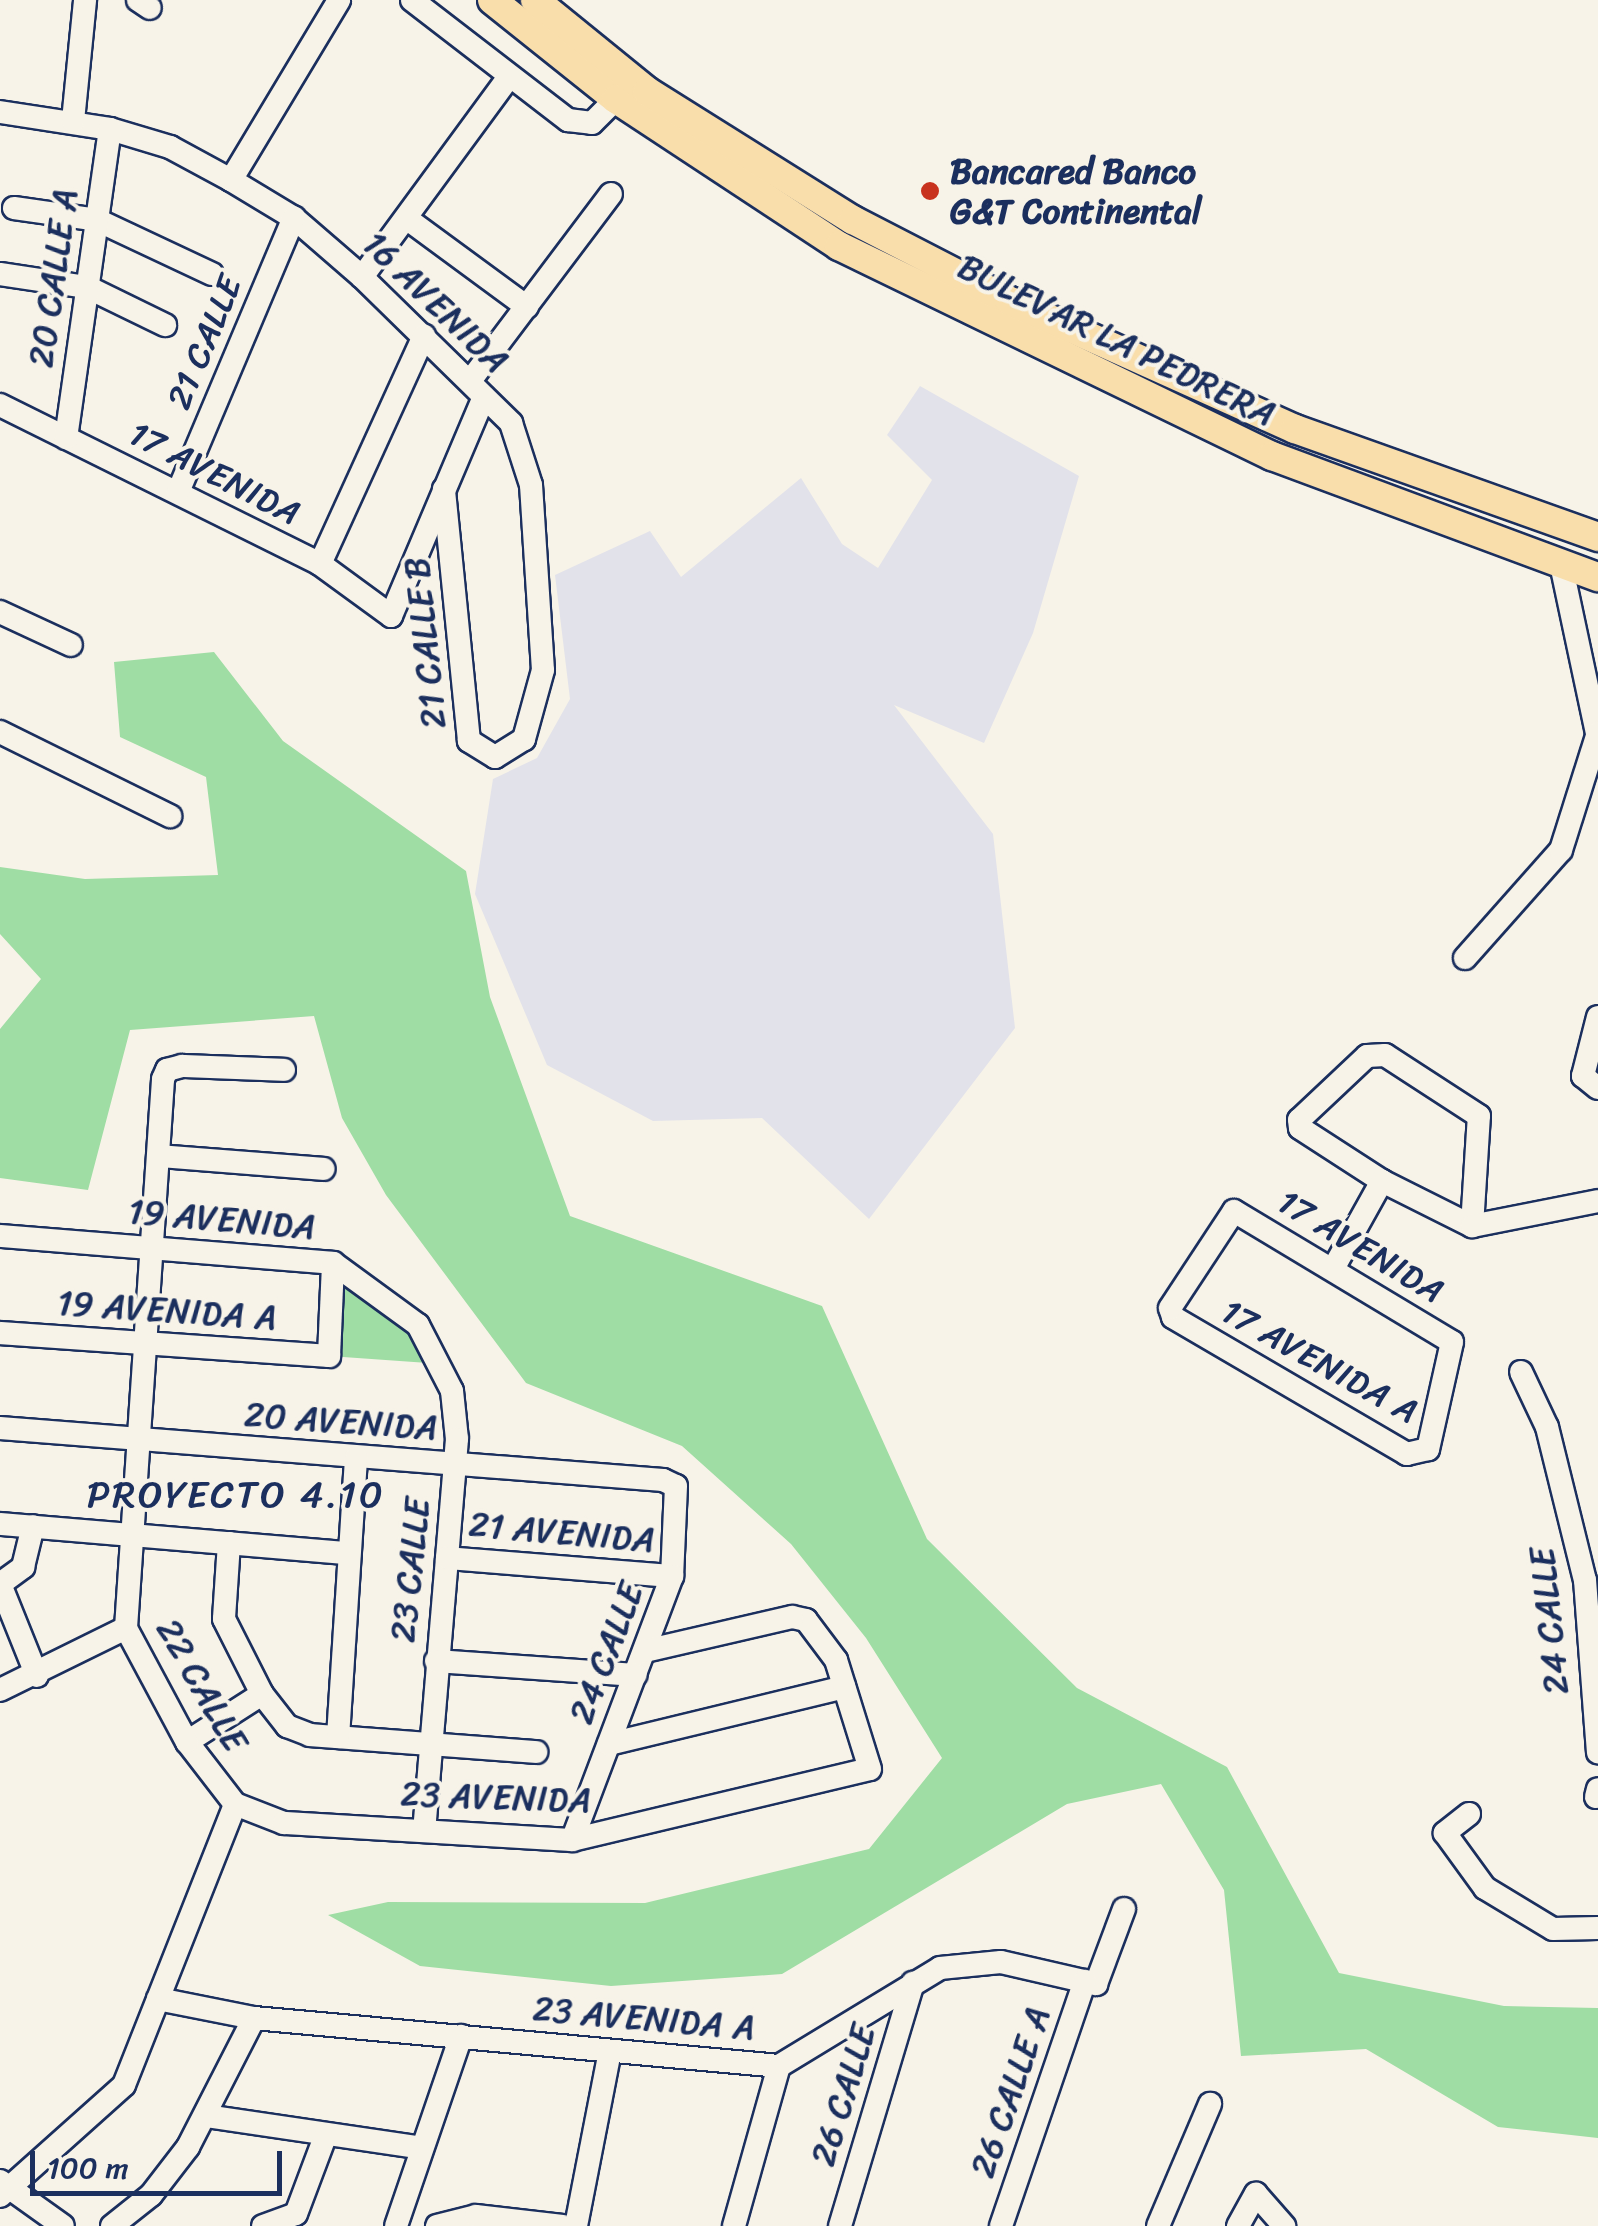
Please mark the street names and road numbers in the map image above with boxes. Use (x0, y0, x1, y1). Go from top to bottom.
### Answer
street label: 20 CALLE A (20, 186, 86, 370)
street label: 16 AVENIDA (354, 222, 518, 382)
street label: BULEVAR LA PEDRERA (952, 245, 1282, 435)
street label: 21 CALLE (157, 269, 251, 415)
street label: 17 AVENIDA (122, 412, 308, 534)
street label: 21 CALLE B (395, 555, 455, 731)
street label: 17 AVENIDA (1270, 1180, 1452, 1312)
street label: 19 AVENIDA (127, 1190, 317, 1248)
street label: 19 AVENIDA A (56, 1281, 278, 1339)
street label: 17 AVENIDA A (1214, 1290, 1426, 1432)
street label: 20 AVENIDA (243, 1393, 439, 1449)
street label: 23 CALLE (382, 1496, 438, 1644)
street label: 21 AVENIDA (467, 1503, 657, 1561)
street label: 24 CALLE (1520, 1545, 1578, 1697)
street label: 24 CALLE (560, 1577, 652, 1729)
street label: 22 CALLE (147, 1611, 257, 1759)
street label: 23 AVENIDA (400, 1773, 592, 1821)
street label: 23 AVENIDA A (531, 1987, 757, 2049)
street label: 26 CALLE A (961, 2001, 1059, 2183)
street label: 26 CALLE (802, 2019, 884, 2171)

